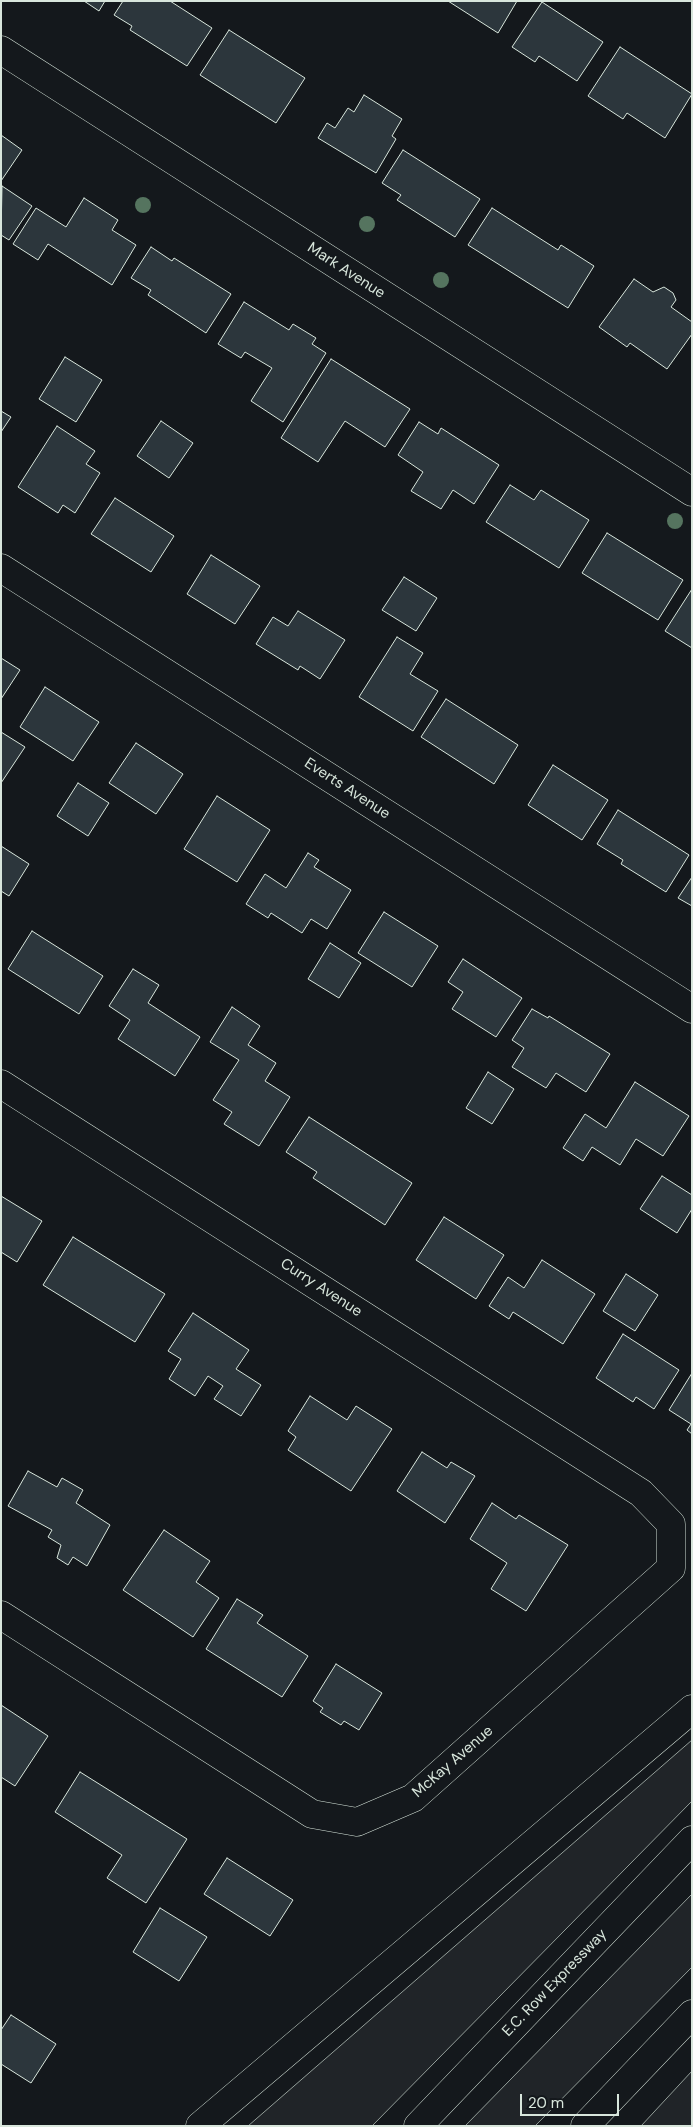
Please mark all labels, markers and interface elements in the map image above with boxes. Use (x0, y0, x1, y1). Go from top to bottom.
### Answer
street label: Mark Avenue (304, 239, 388, 303)
street label: Everts Avenue (301, 755, 393, 823)
street label: Curry Avenue (277, 1255, 365, 1321)
street label: McKay Avenue (409, 1722, 497, 1802)
street label: E.C. Row Expressway (499, 1925, 611, 2041)
scale bar (523, 2084, 622, 2116)
text: 20 m (528, 2093, 564, 2113)

